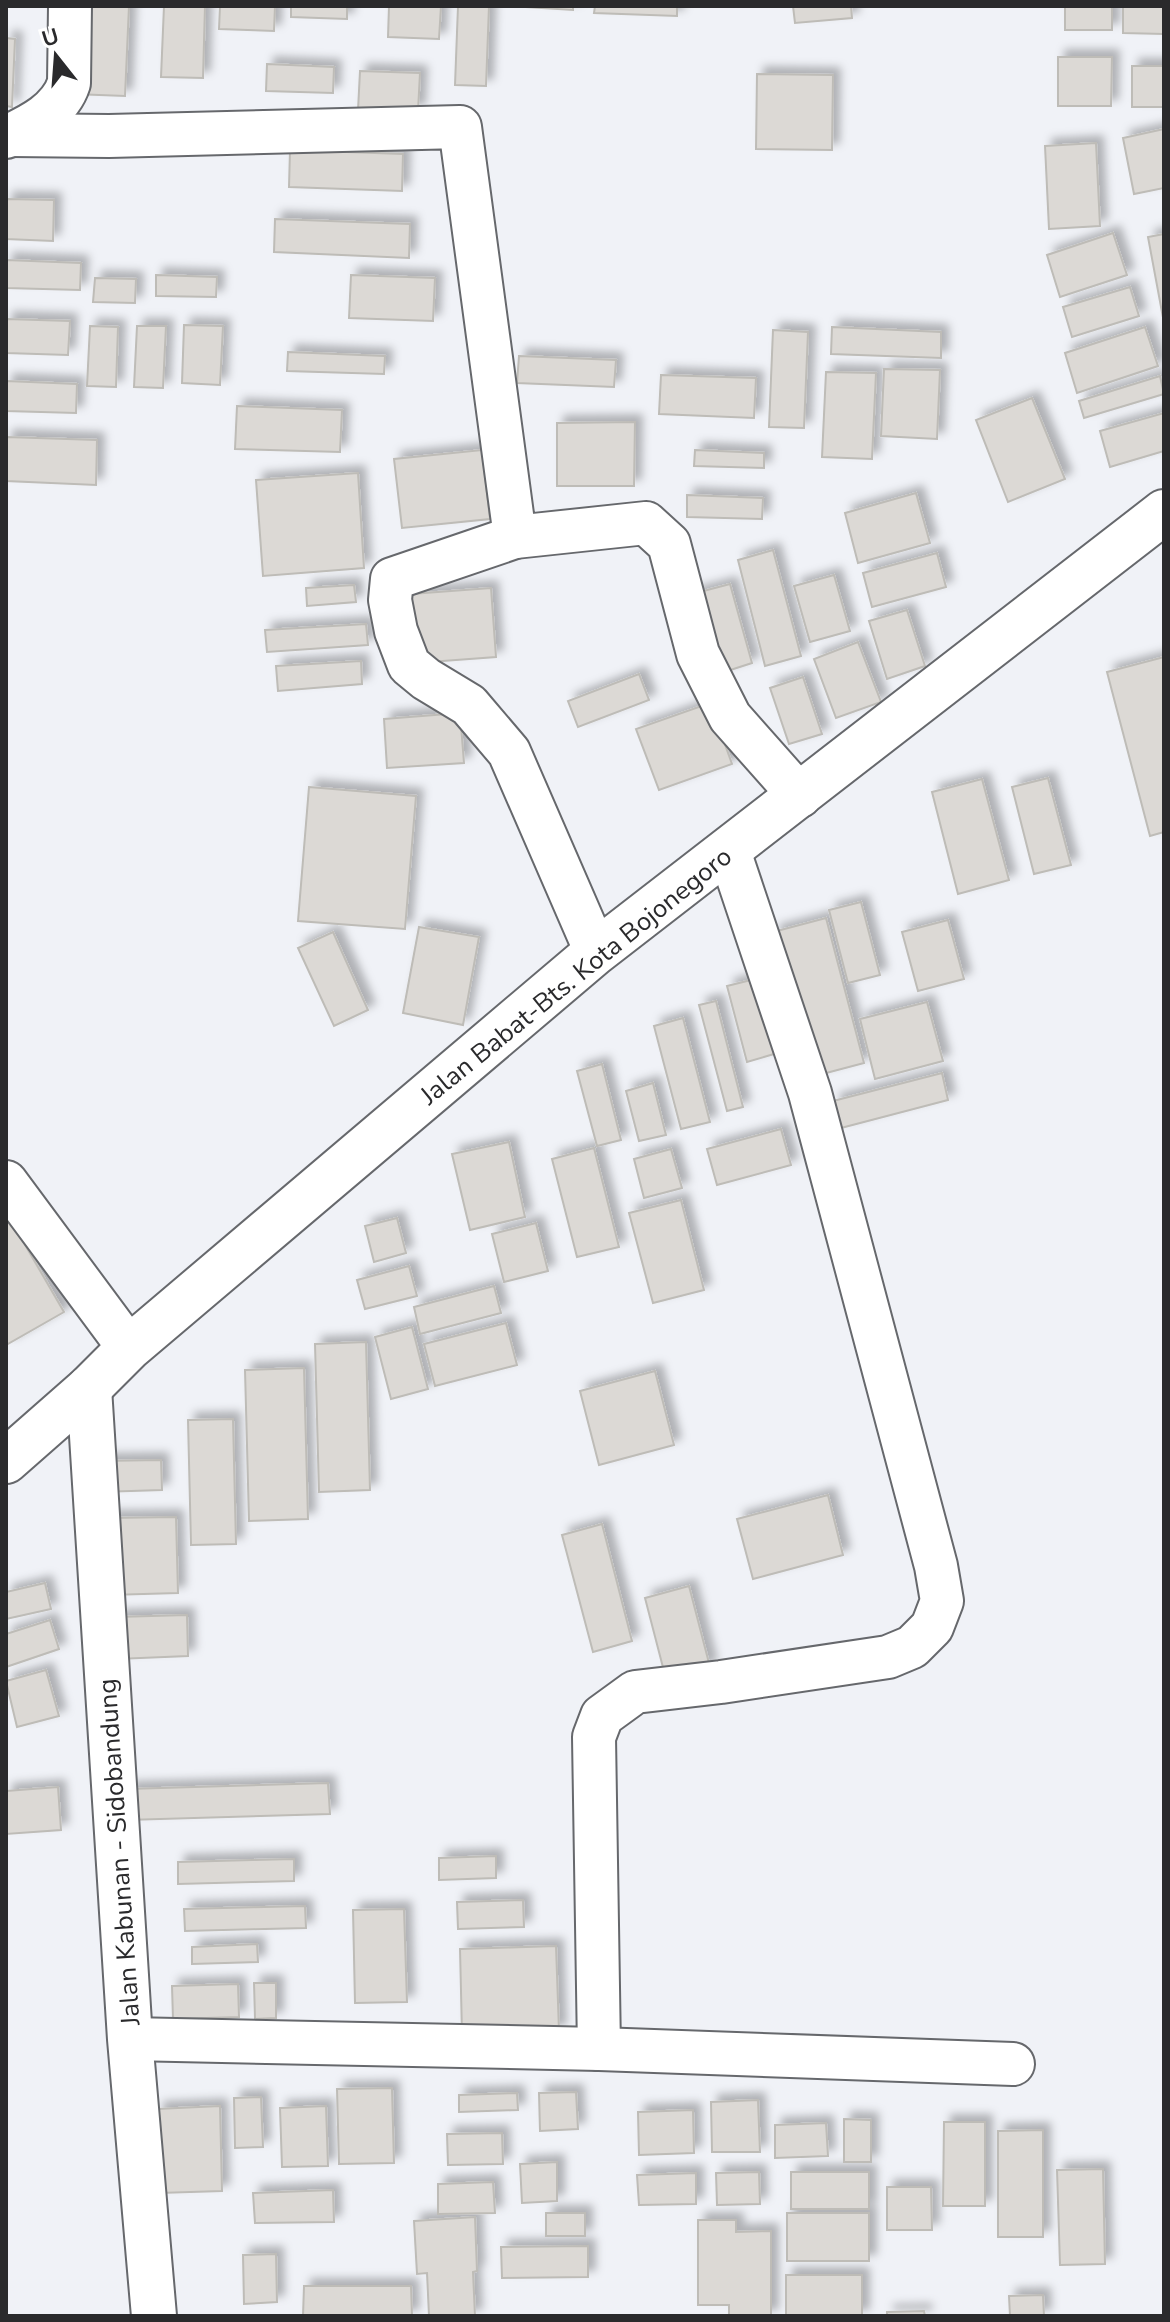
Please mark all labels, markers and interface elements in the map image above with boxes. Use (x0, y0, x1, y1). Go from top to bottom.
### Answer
north arrow (16, 16, 96, 96)
text: U (38, 21, 63, 55)
street label: Jalan Babat-Bts. Kota Bojonegoro (412, 839, 739, 1113)
street label: Jalan Kabunan - Sidobandung (89, 1677, 149, 2028)

